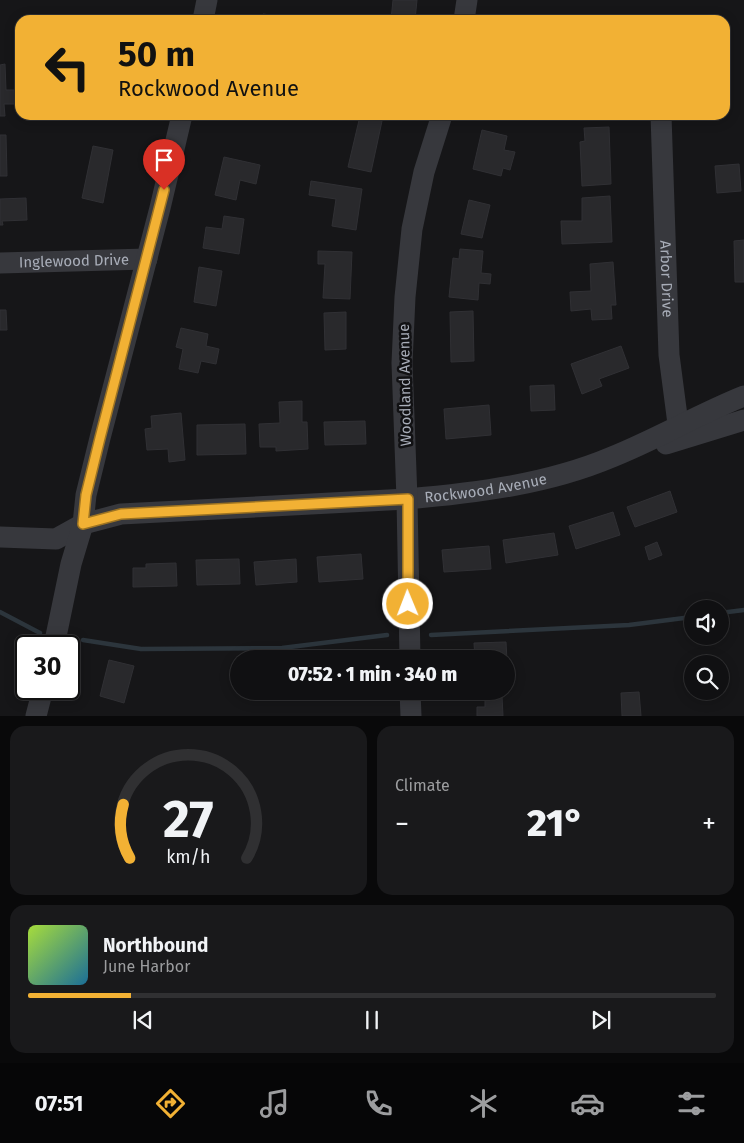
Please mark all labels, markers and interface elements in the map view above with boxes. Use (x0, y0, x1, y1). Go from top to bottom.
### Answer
text: 50 m (118, 33, 195, 75)
icon: left (35, 35, 100, 100)
text: Rockwood Avenue (118, 75, 299, 102)
pin (143, 139, 185, 190)
icon: arrive (150, 146, 178, 174)
street label: Arbor Drive (656, 240, 677, 318)
street label: Inglewood Drive (19, 250, 129, 271)
street label: Woodland Avenue (395, 323, 415, 447)
street label: Rockwood Avenue (424, 470, 549, 506)
position arrow (381, 577, 433, 629)
map controls (684, 600, 729, 700)
button: sound (684, 600, 729, 645)
speed limit sign: 30 (15, 635, 80, 700)
button: search (684, 655, 729, 700)
text: 07:52 · 1 min · 340 m (288, 663, 457, 686)
text: Climate (395, 776, 450, 795)
text: 27 (163, 788, 214, 851)
text: 21° (527, 800, 584, 846)
text: − (395, 807, 409, 840)
text: + (702, 807, 716, 840)
text: km/h (166, 846, 211, 868)
text: Northbound (103, 934, 208, 957)
text: June Harbor (103, 957, 190, 976)
icon: previous (129, 1006, 157, 1034)
icon: pause (358, 1006, 386, 1034)
icon: next (587, 1006, 615, 1034)
icon: directions (153, 1086, 188, 1121)
icon: music (257, 1086, 292, 1121)
icon: phone (361, 1086, 396, 1121)
icon: climate (466, 1086, 501, 1121)
icon: car (570, 1086, 605, 1121)
icon: filters (674, 1086, 709, 1121)
text: 07:51 (35, 1090, 84, 1117)

